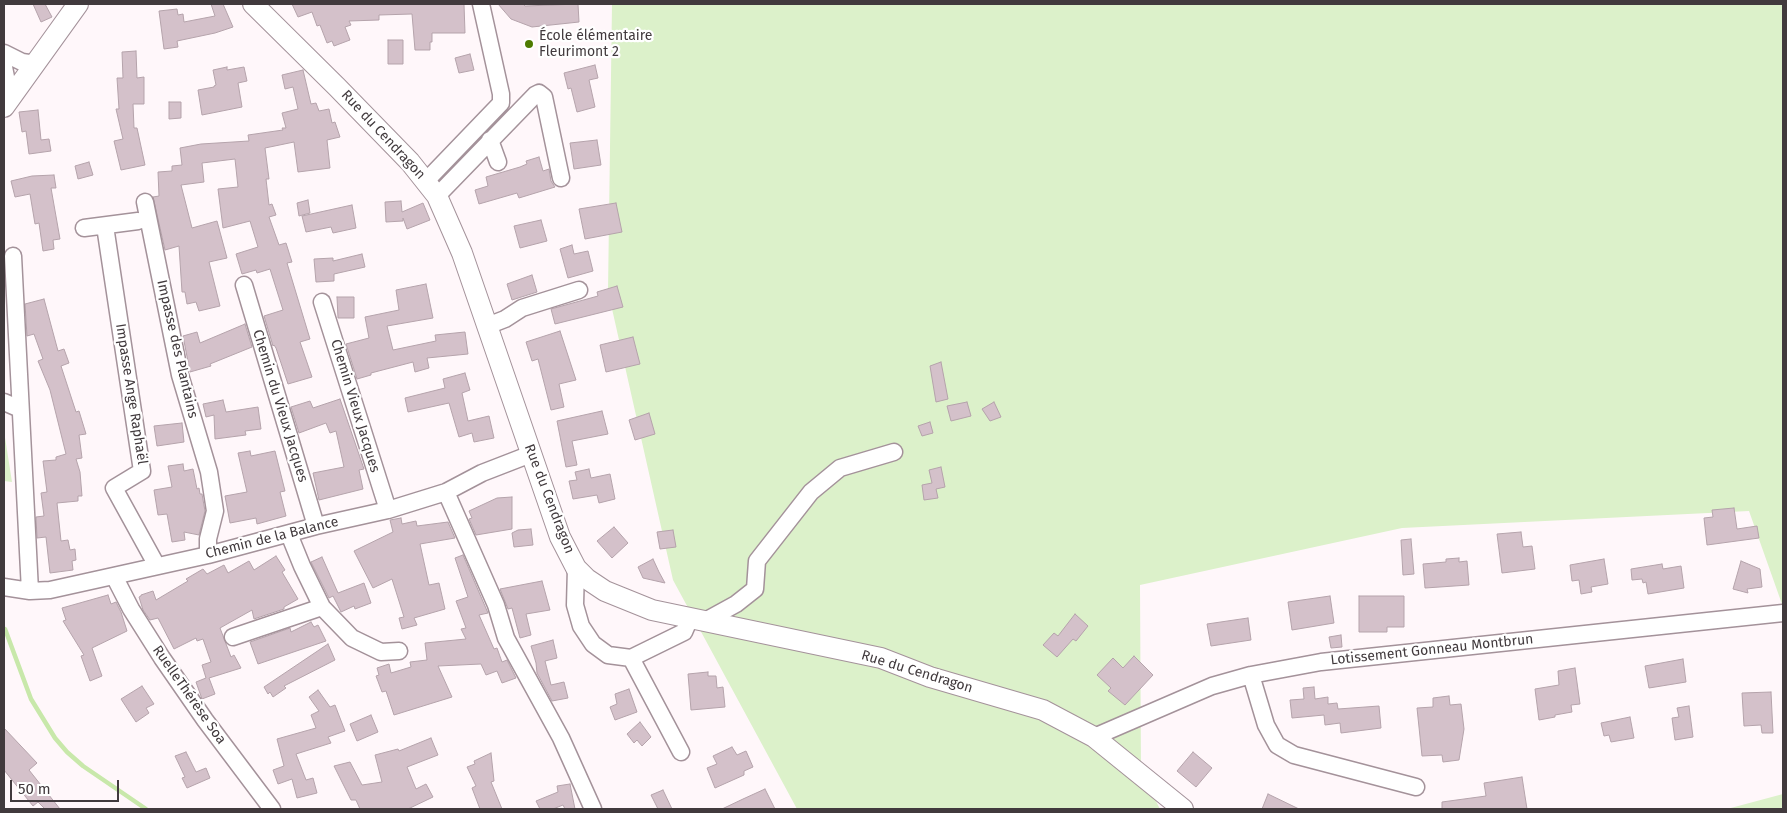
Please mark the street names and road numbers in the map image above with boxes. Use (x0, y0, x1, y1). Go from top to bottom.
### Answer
street label: Rue du Cendragon (337, 87, 429, 183)
street label: Impasse des Plantains (153, 278, 201, 420)
street label: Impasse Ange Raphaël (112, 322, 150, 466)
street label: Chemin du Vieux Jacques (249, 328, 311, 484)
street label: Chemin Vieux Jacques (327, 337, 383, 475)
street label: Rue du Cendragon (520, 442, 578, 556)
street label: Chemin de la Balance (204, 513, 340, 563)
street label: Lotissement Gonneau Montbrun (1330, 631, 1534, 669)
street label: RuelleThérèse Soa (149, 642, 229, 748)
street label: Rue du Cendragon (859, 647, 975, 697)

